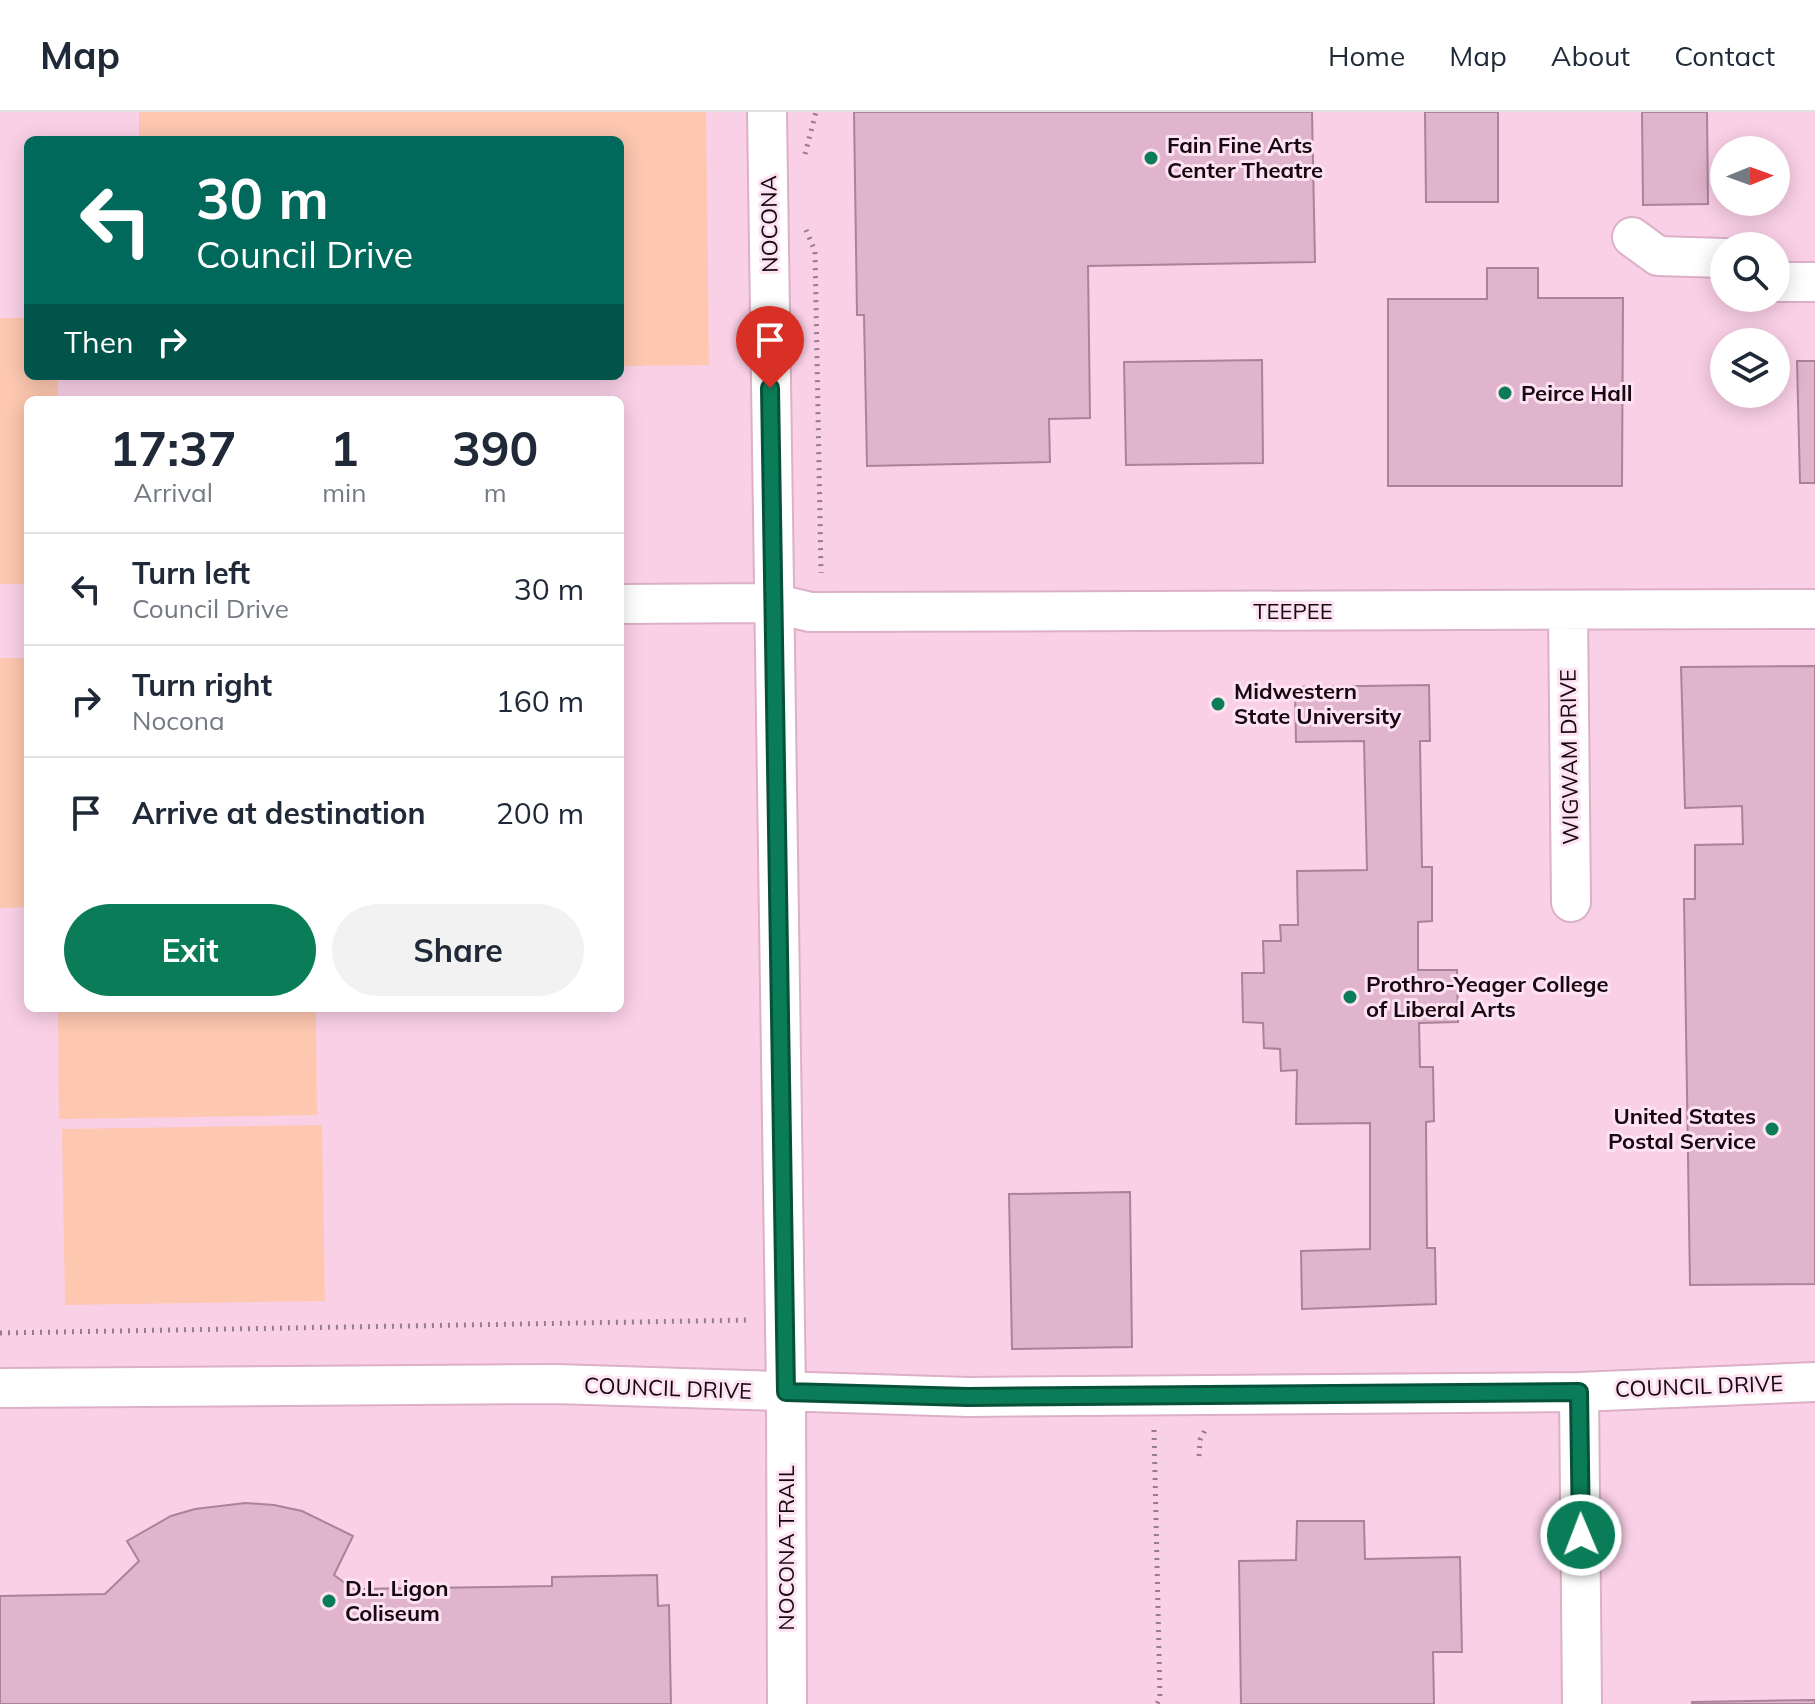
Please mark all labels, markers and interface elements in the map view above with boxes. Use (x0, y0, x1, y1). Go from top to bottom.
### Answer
text: Map (40, 31, 120, 79)
text: Home (1328, 38, 1405, 73)
text: Map (1449, 38, 1507, 73)
text: About (1551, 38, 1630, 73)
text: Contact (1674, 38, 1775, 73)
place label: Fain Fine Arts Center Theatre (1167, 131, 1323, 184)
north arrow (1710, 136, 1790, 216)
map controls (1710, 136, 1790, 408)
marker: Fain Fine Arts Center Theatre (1142, 149, 1160, 167)
text: 30 m (196, 163, 329, 233)
icon: left (64, 168, 168, 272)
street label: NOCONA (754, 175, 784, 273)
text: Council Drive (196, 232, 413, 277)
button: search (1710, 232, 1790, 312)
pin (736, 306, 804, 388)
icon: arrive (748, 318, 792, 362)
icon: right (150, 320, 194, 364)
text: Then (64, 323, 134, 361)
button: layers (1710, 328, 1790, 408)
place label: Peirce Hall (1521, 379, 1632, 407)
marker: Peirce Hall (1496, 384, 1514, 402)
text: 17:37 (110, 418, 237, 478)
text: 1 (330, 418, 359, 478)
text: 390 (452, 418, 538, 478)
text: Arrival (133, 476, 213, 509)
text: min (322, 476, 366, 509)
text: m (484, 476, 507, 509)
text: Turn left (132, 554, 250, 592)
icon: left (64, 567, 108, 611)
text: 30 m (514, 570, 584, 608)
text: Council Drive (132, 592, 289, 625)
street label: TEEPEE (1253, 597, 1333, 625)
text: Turn right (132, 666, 272, 704)
street label: WIGWAM DRIVE (1553, 669, 1585, 845)
place label: Midwestern State University (1234, 677, 1401, 730)
icon: right (64, 679, 108, 723)
text: 160 m (496, 682, 584, 720)
marker: Midwestern State University (1209, 695, 1227, 713)
text: Nocona (132, 704, 225, 737)
icon: arrive (64, 791, 108, 835)
text: Arrive at destination (132, 794, 426, 832)
text: 200 m (496, 794, 584, 832)
button: Exit (64, 904, 316, 996)
button: Share (332, 904, 584, 996)
place label: Prothro-Yeager College of Liberal Arts (1366, 970, 1608, 1023)
marker: Prothro-Yeager College of Liberal Arts (1341, 988, 1359, 1006)
place label: United States Postal Service (1608, 1102, 1756, 1155)
marker: United States Postal Service (1763, 1120, 1781, 1138)
street label: COUNCIL DRIVE (1614, 1369, 1784, 1403)
street label: COUNCIL DRIVE (583, 1371, 753, 1405)
street label: NOCONA TRAIL (772, 1465, 800, 1631)
position arrow (1539, 1493, 1623, 1577)
place label: D.L. Ligon Coliseum (345, 1574, 449, 1627)
marker: D.L. Ligon Coliseum (320, 1592, 338, 1610)

